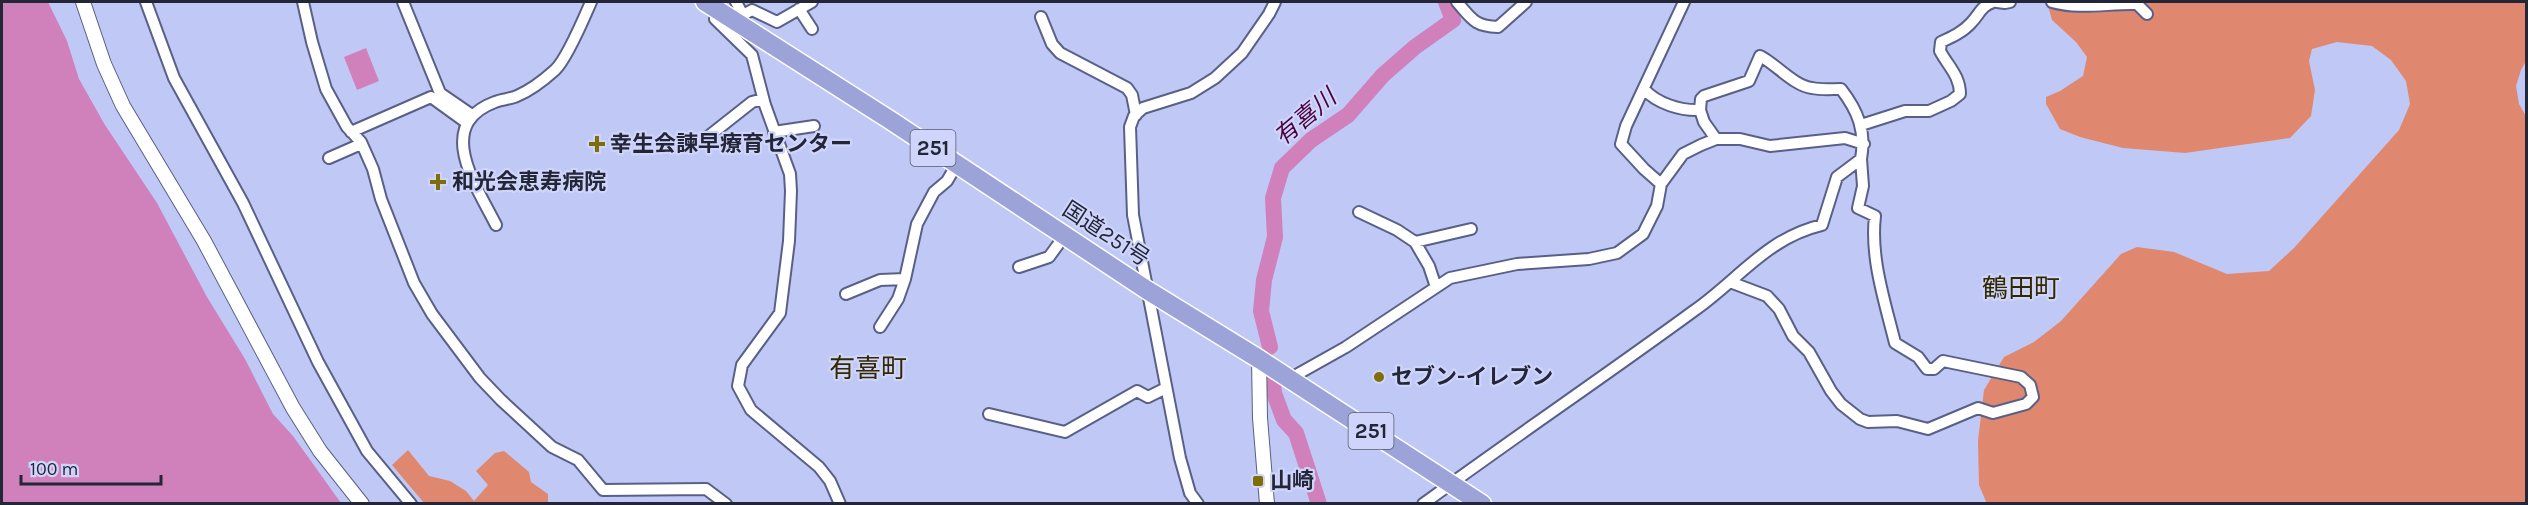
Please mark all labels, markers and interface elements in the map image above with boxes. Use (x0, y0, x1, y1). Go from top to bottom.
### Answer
water label: 有喜川 (1268, 81, 1344, 151)
road number: 251 (910, 130, 956, 166)
place label: 幸生会諫早療育センター (610, 131, 852, 157)
marker: 幸生会諫早療育センター (588, 135, 606, 153)
place label: 和光会恵寿病院 (452, 169, 606, 195)
marker: 和光会恵寿病院 (429, 173, 447, 191)
street label: 国道251号 (1058, 196, 1154, 272)
district label: 鶴田町 (1982, 273, 2060, 304)
district label: 有喜町 (829, 353, 907, 384)
place label: セブン-イレブン (1391, 364, 1553, 390)
marker: セブン-イレブン (1372, 370, 1386, 384)
road number: 251 (1348, 413, 1394, 449)
scale bar (21, 448, 160, 486)
text: 100 m (30, 458, 78, 480)
place label: 山崎 (1270, 468, 1314, 494)
marker: 山崎 (1251, 474, 1265, 488)

